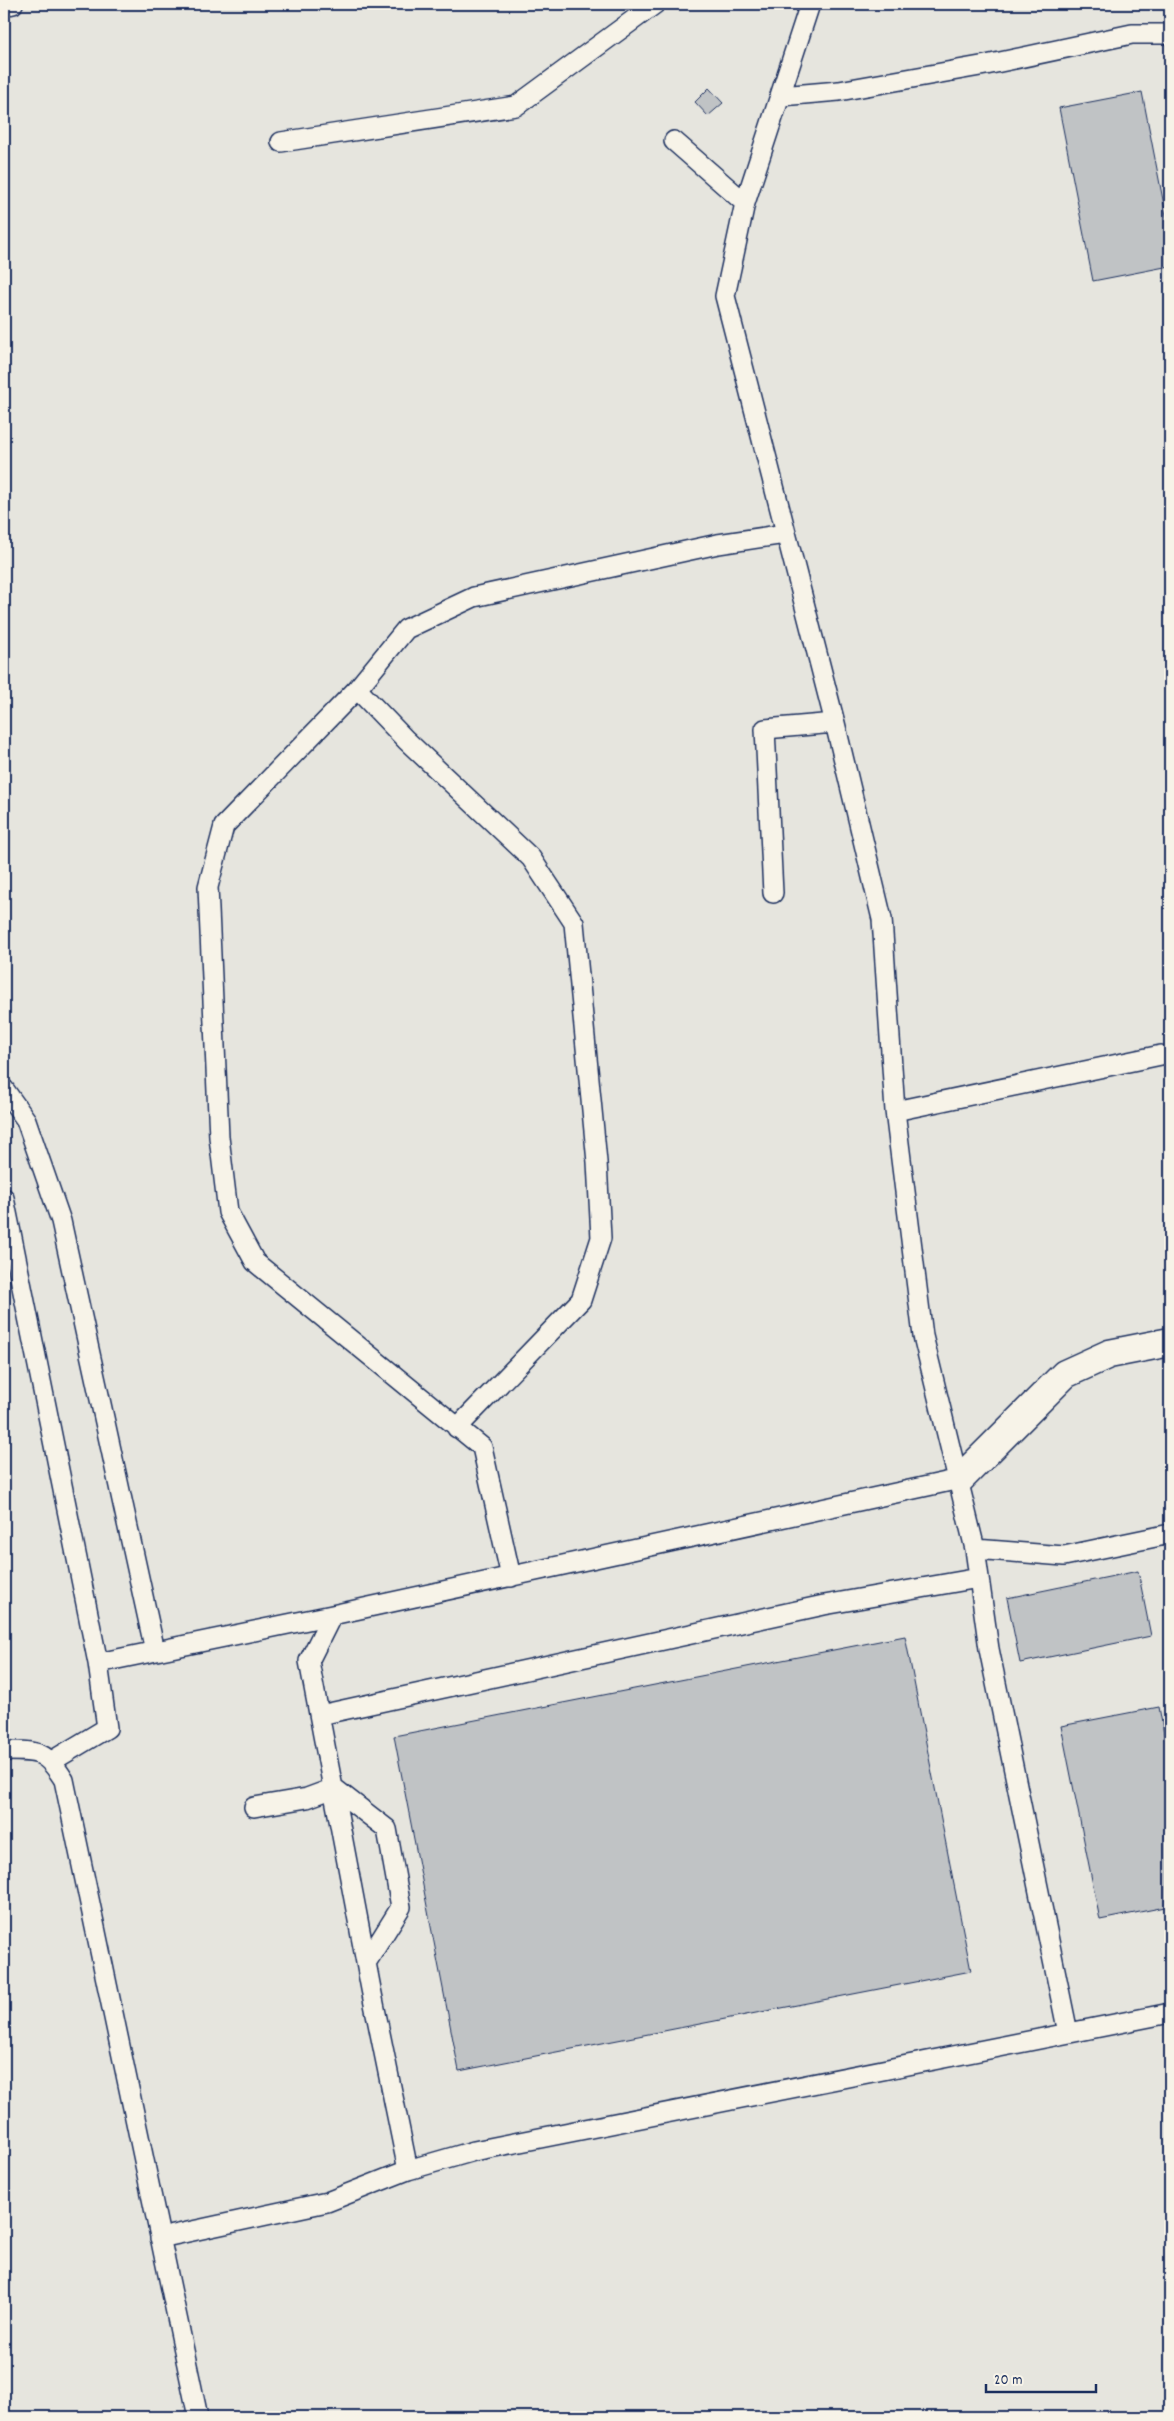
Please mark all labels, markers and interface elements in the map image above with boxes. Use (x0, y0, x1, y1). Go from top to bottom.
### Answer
scale bar (986, 2361, 1096, 2393)
text: 20 m (994, 2370, 1022, 2392)

